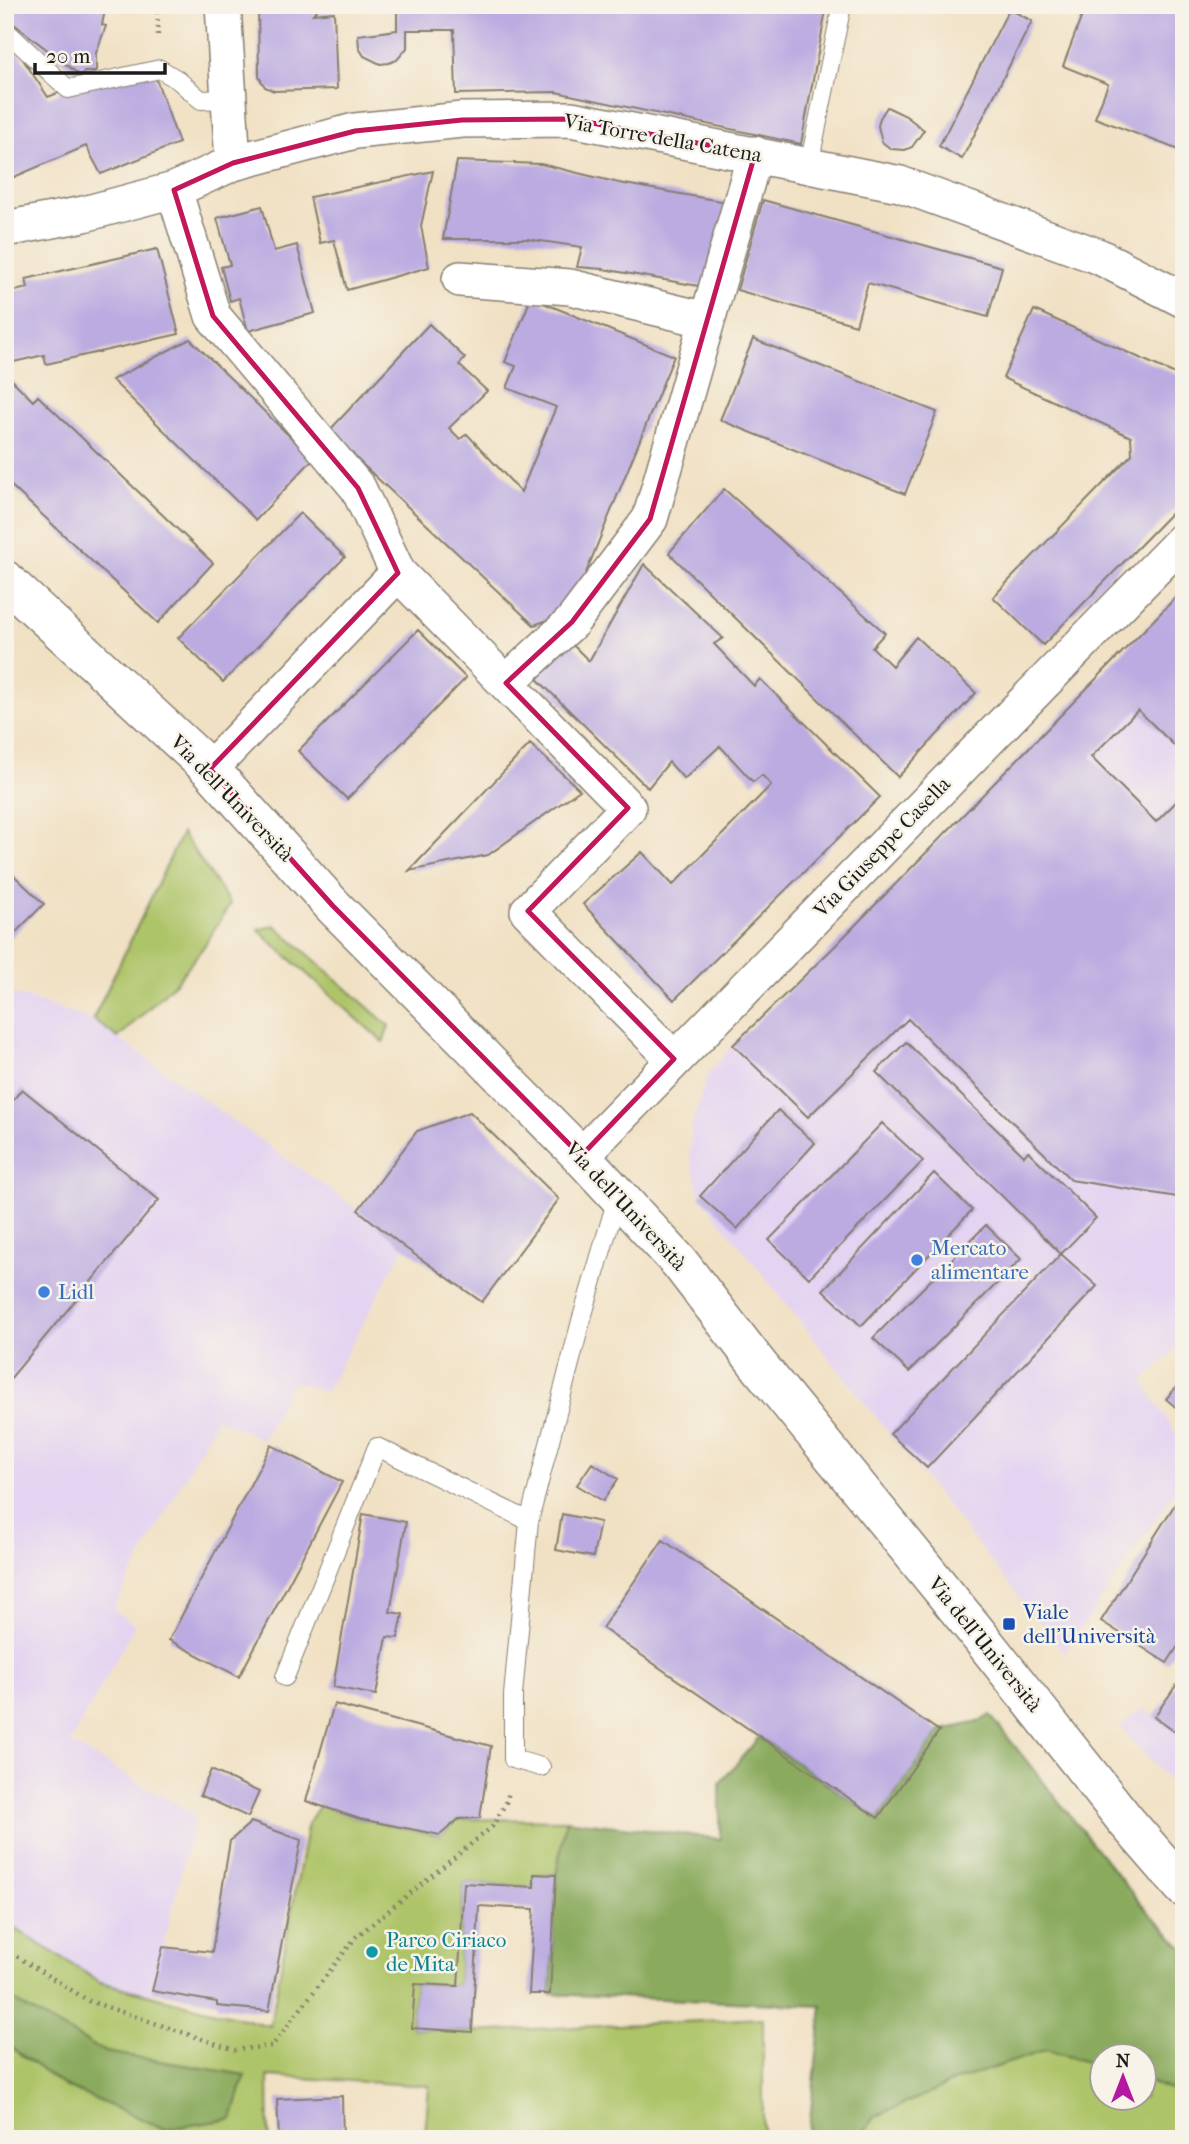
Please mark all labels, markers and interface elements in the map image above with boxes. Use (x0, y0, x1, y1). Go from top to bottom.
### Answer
scale bar (35, 32, 164, 76)
text: 20 m (46, 44, 91, 68)
street label: Via Torre della Catena (561, 109, 764, 167)
street label: Via dell'Università (165, 729, 299, 866)
street label: Via Giuseppe Casella (808, 772, 955, 923)
street label: Via dell'Università (560, 1136, 692, 1275)
place label: Mercato alimentare (931, 1236, 1029, 1284)
marker: Mercato alimentare (909, 1252, 925, 1268)
place label: Lidl (58, 1280, 94, 1304)
marker: Lidl (36, 1284, 52, 1300)
street label: Via dell'Università (923, 1571, 1047, 1717)
place label: Viale dell'Università (1022, 1600, 1156, 1648)
marker: Viale dell'Università (1001, 1616, 1017, 1632)
place label: Parco Ciriaco de Mita (386, 1928, 506, 1976)
marker: Parco Ciriaco de Mita (364, 1944, 380, 1960)
north arrow (1088, 2042, 1158, 2112)
text: N (1116, 2050, 1131, 2072)

